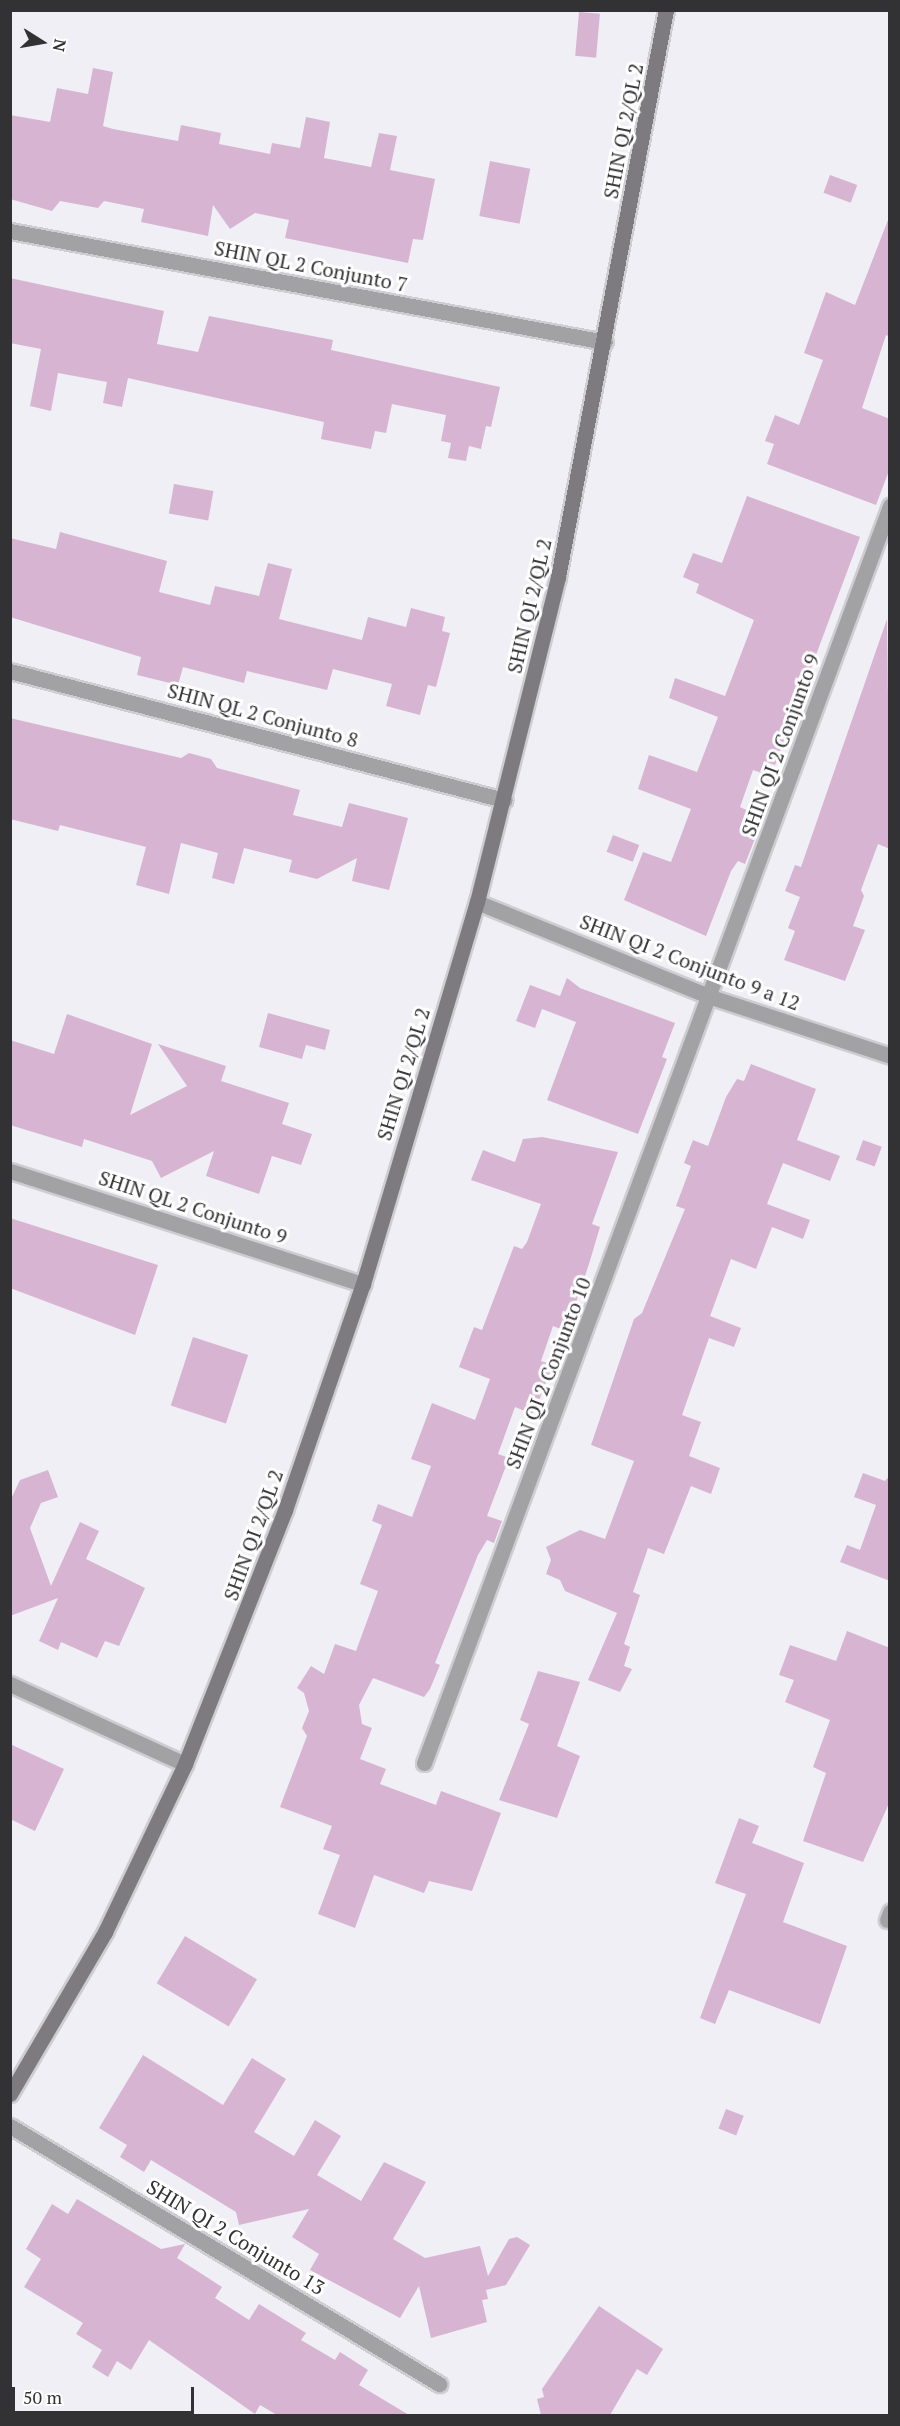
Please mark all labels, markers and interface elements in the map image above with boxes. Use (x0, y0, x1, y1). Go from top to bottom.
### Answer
north arrow (12, 12, 72, 72)
text: N (48, 37, 72, 53)
street label: SHIN QI 2/QL 2 (598, 61, 648, 201)
street label: SHIN QL 2 Conjunto 7 (212, 235, 410, 297)
street label: SHIN QI 2/QL 2 (502, 536, 556, 676)
street label: SHIN QI 2 Conjunto 9 (736, 650, 824, 840)
street label: SHIN QL 2 Conjunto 8 (165, 678, 361, 752)
street label: SHIN QI 2 Conjunto 9 a 12 (577, 909, 803, 1015)
street label: SHIN QI 2/QL 2 (371, 1005, 435, 1143)
street label: SHIN QL 2 Conjunto 9 (96, 1165, 290, 1249)
street label: SHIN QI 2 Conjunto 10 (500, 1274, 596, 1472)
street label: SHIN QI 2/QL 2 (218, 1466, 288, 1604)
street label: SHIN QI 2 Conjunto 13 (143, 2174, 329, 2300)
scale bar (15, 2375, 196, 2413)
text: 50 m (23, 2385, 62, 2409)

